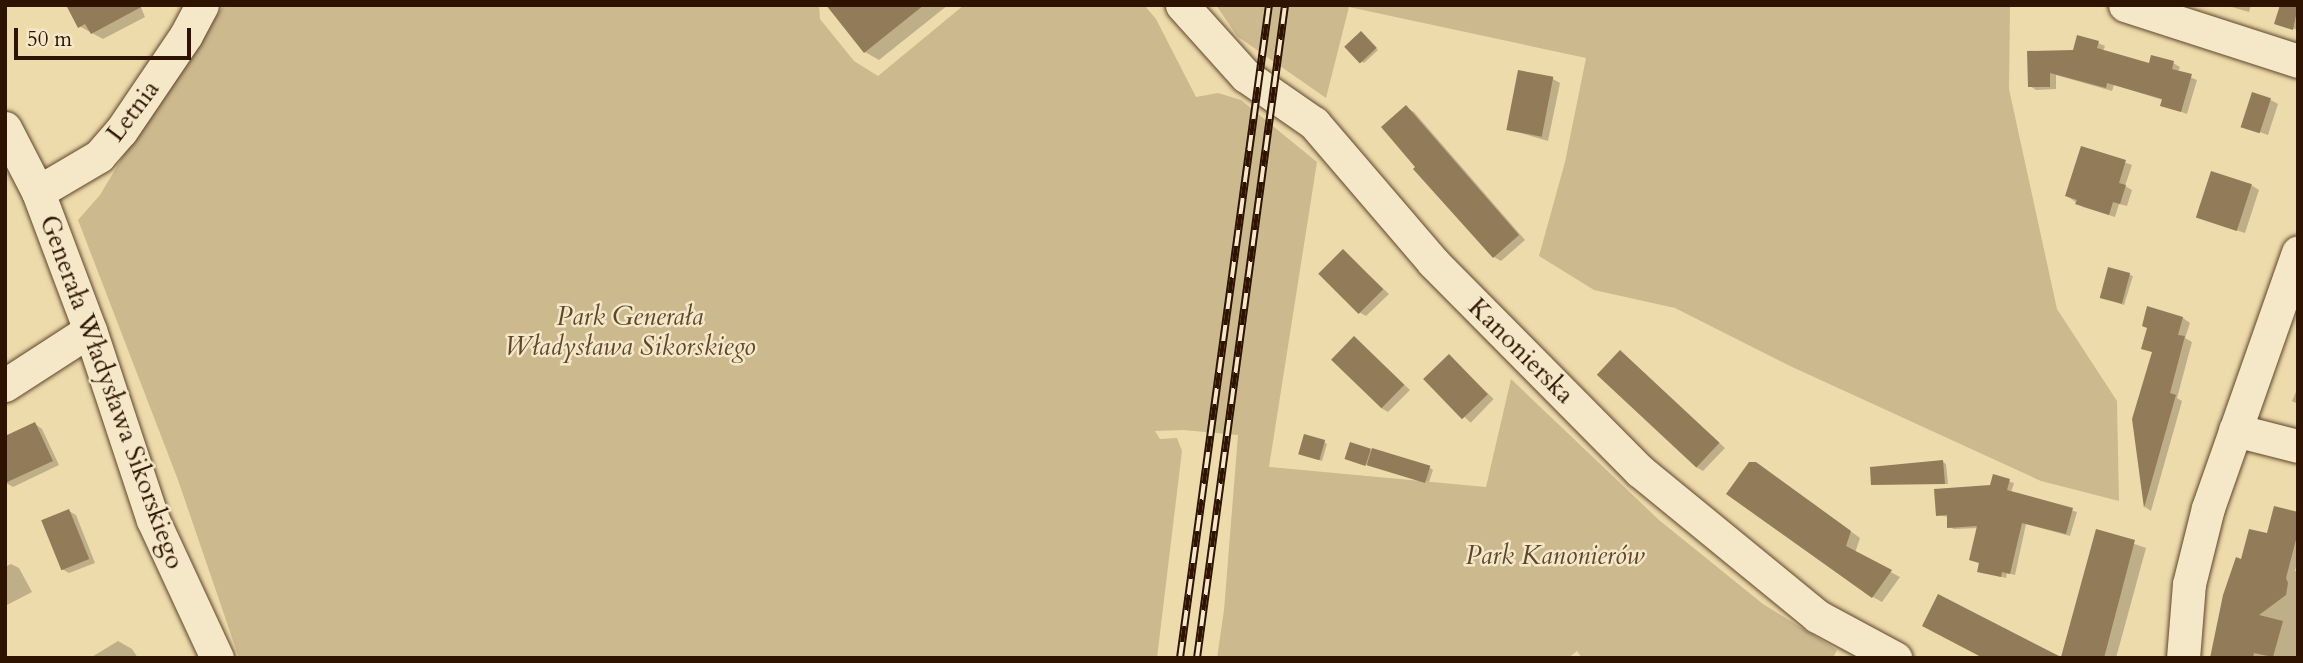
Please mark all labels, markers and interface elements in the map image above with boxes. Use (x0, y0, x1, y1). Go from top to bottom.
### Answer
scale bar (18, 14, 194, 58)
text: 50 m (27, 25, 72, 54)
street label: Letnia (100, 74, 166, 148)
street label: Generała Władysława Sikorskiego (33, 211, 191, 573)
street label: Kanonierska (1462, 292, 1580, 410)
park label: Park Generała Władysława Sikorskiego (504, 301, 756, 362)
park label: Park Kanonierów (1465, 540, 1645, 572)

